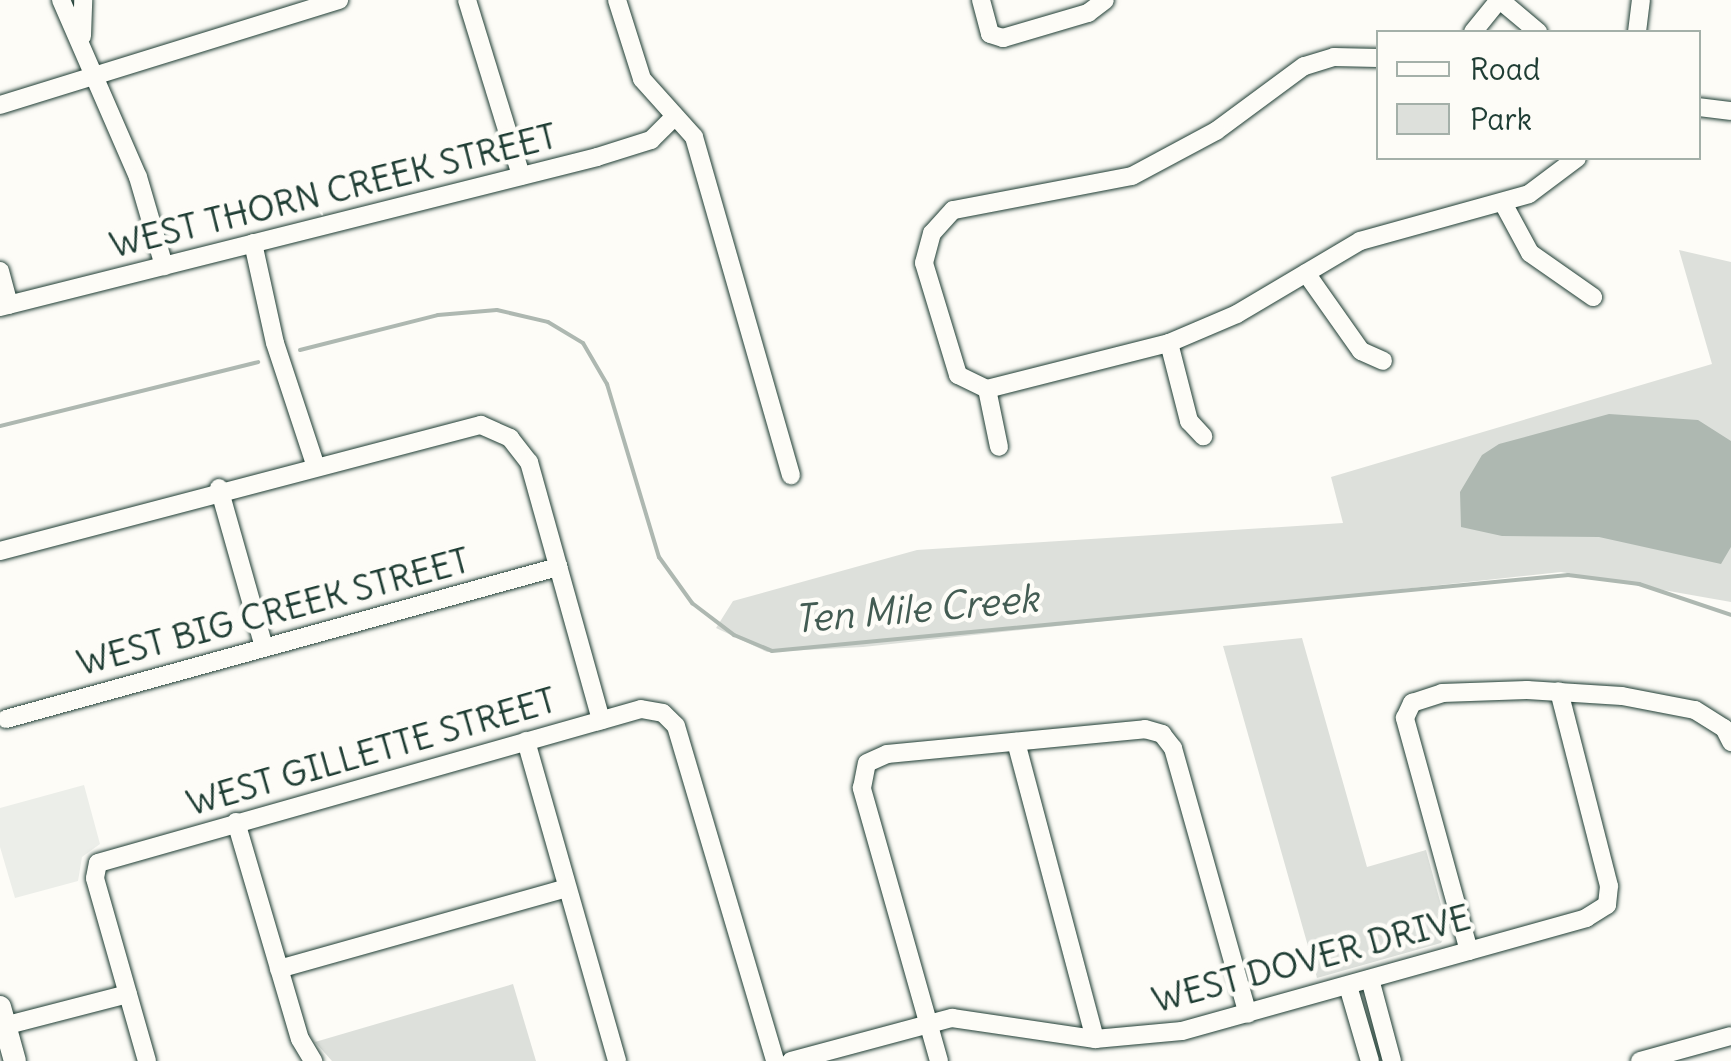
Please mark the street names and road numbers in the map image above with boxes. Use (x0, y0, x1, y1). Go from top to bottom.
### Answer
street label: WEST THORN CREEK STREET (105, 114, 561, 266)
street label: WEST BIG CREEK STREET (72, 538, 474, 684)
street label: WEST GILLETTE STREET (181, 678, 561, 824)
street label: WEST DOVER DRIVE (1147, 895, 1475, 1021)

